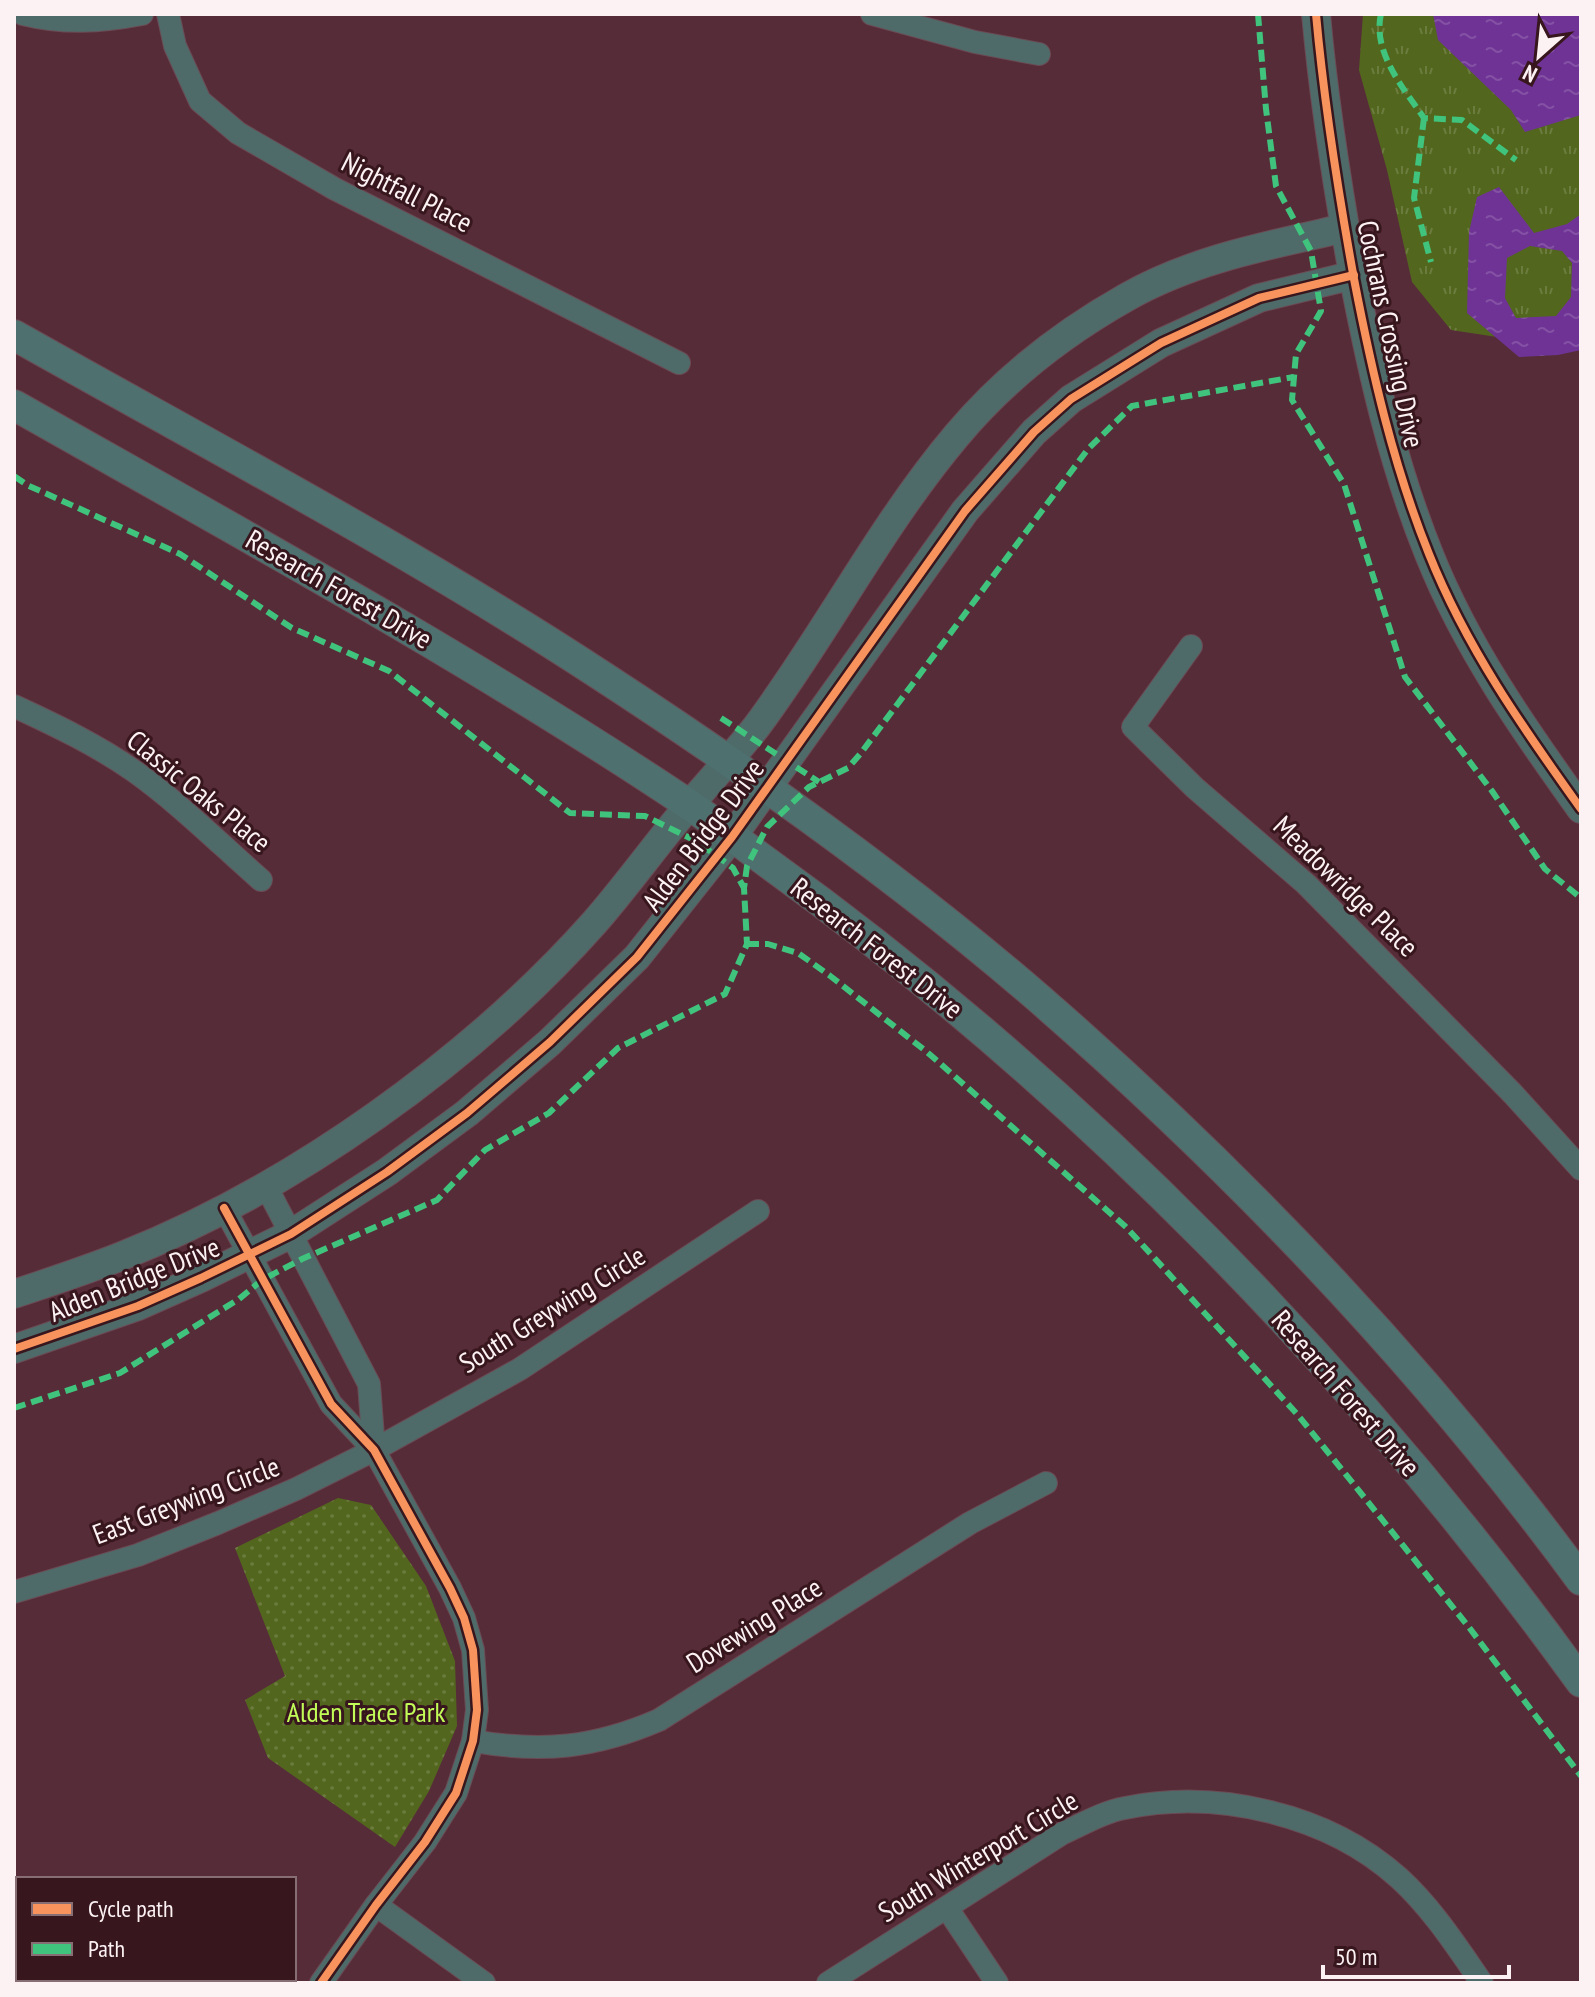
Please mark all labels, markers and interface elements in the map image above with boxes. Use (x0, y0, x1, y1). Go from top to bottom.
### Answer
north arrow (1499, 16, 1579, 96)
text: N (1518, 59, 1542, 89)
street label: Nightfall Place (336, 143, 479, 240)
street label: Cochrans Crossing Drive (1349, 217, 1434, 451)
street label: Research Forest Drive (240, 520, 439, 657)
street label: Classic Oaks Place (120, 721, 279, 860)
street label: Alden Bridge Drive (633, 751, 772, 918)
street label: Meadowridge Place (1266, 807, 1427, 964)
street label: Research Forest Drive (784, 869, 971, 1026)
street label: Alden Bridge Drive (43, 1227, 225, 1330)
street label: South Greywing Circle (452, 1236, 652, 1381)
street label: Research Forest Drive (1264, 1302, 1429, 1484)
street label: East Greywing Circle (87, 1447, 284, 1552)
street label: Dovewing Place (679, 1568, 828, 1681)
park label: Alden Trace Park (287, 1693, 445, 1730)
street label: South Winterport Circle (871, 1781, 1084, 1930)
legend (16, 1877, 296, 1981)
text: Cycle path (88, 1893, 174, 1924)
scale bar (1323, 1929, 1509, 1979)
text: Path (88, 1933, 125, 1964)
text: 50 m (1335, 1941, 1377, 1972)

